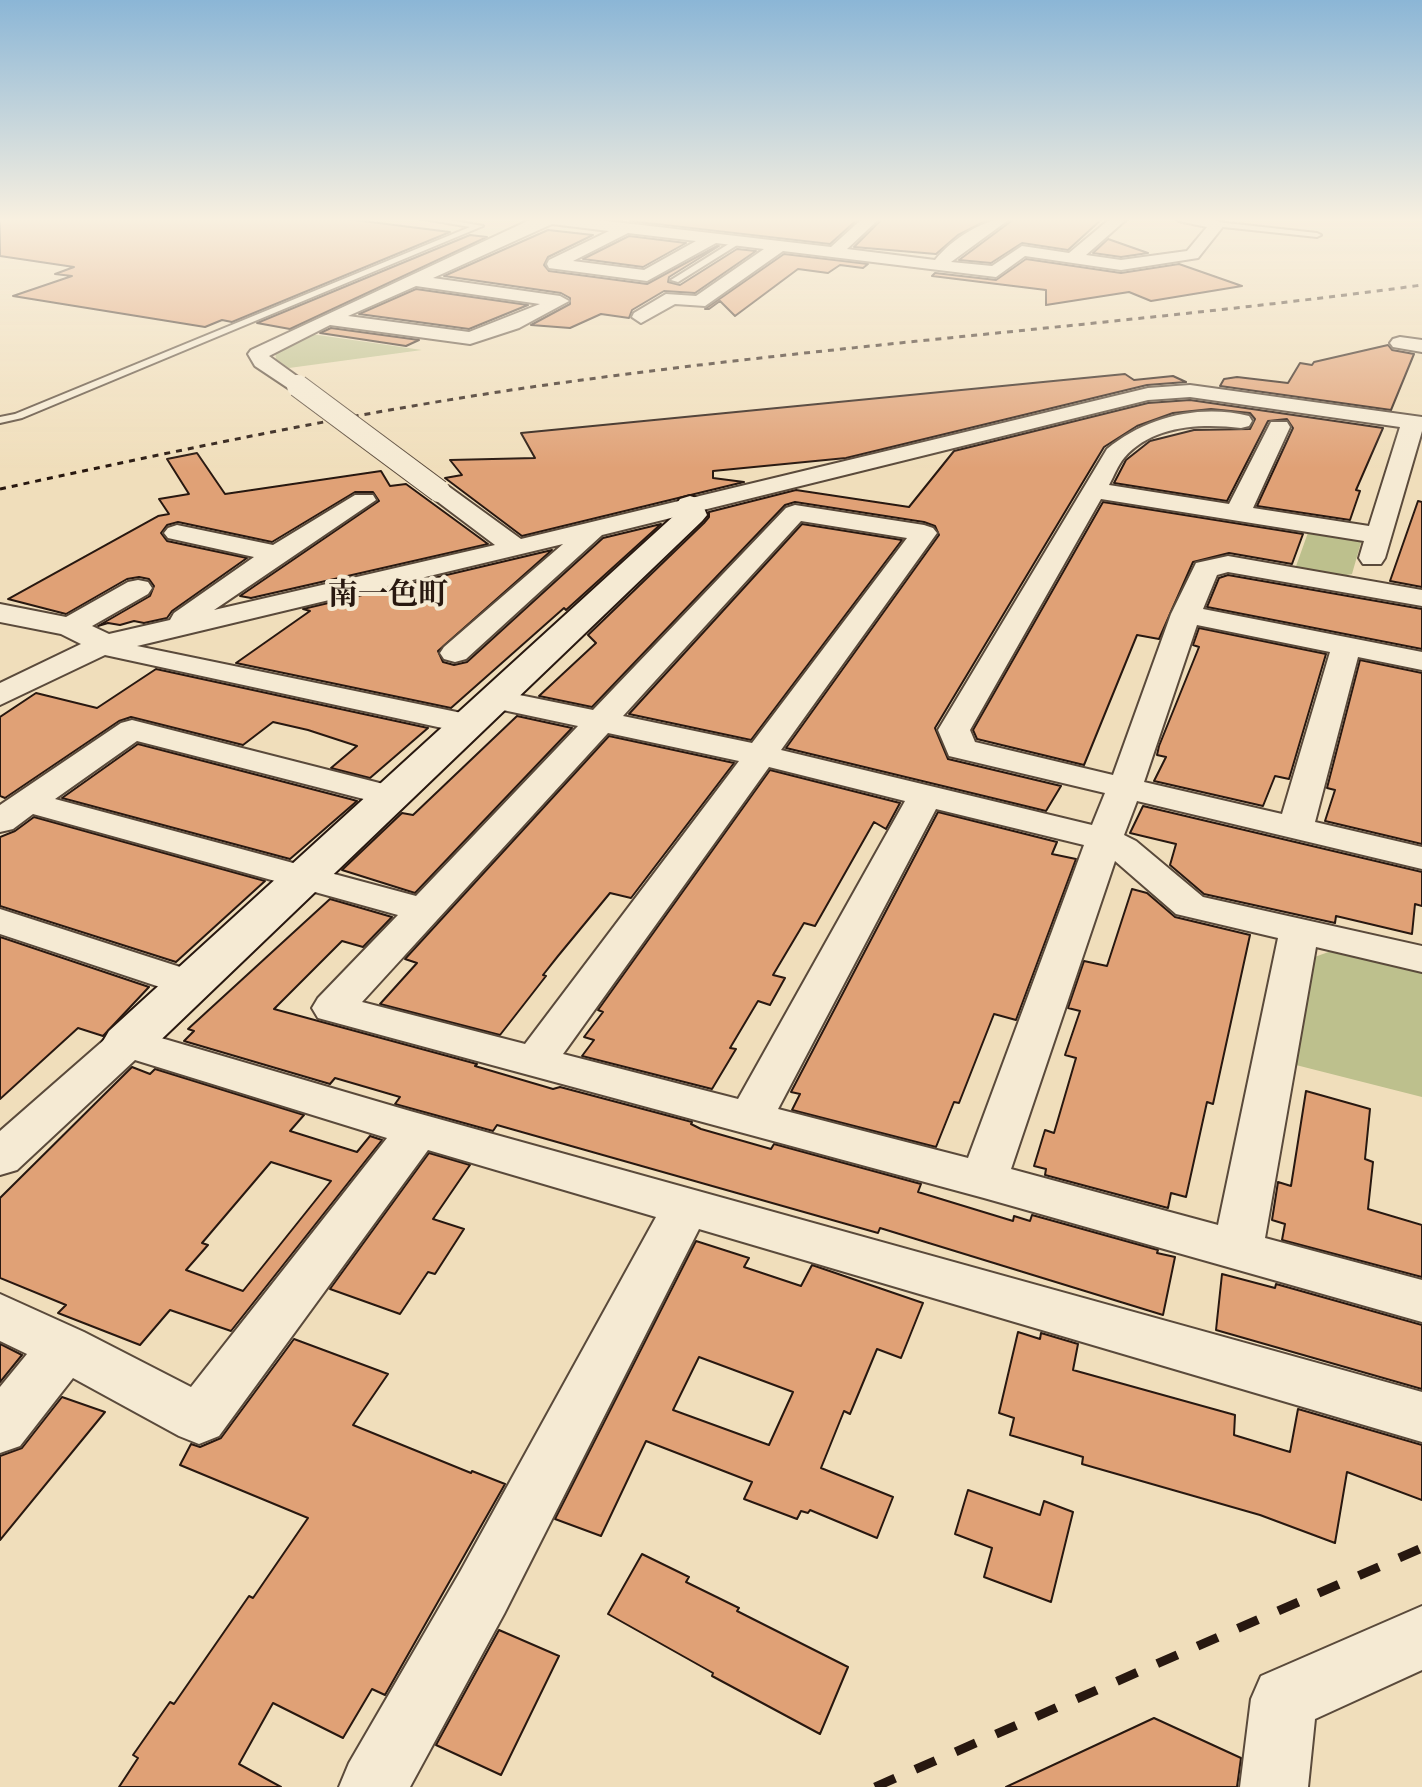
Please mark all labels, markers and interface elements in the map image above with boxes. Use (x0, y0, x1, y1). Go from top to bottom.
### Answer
district label: 南一色町 (328, 580, 448, 616)

